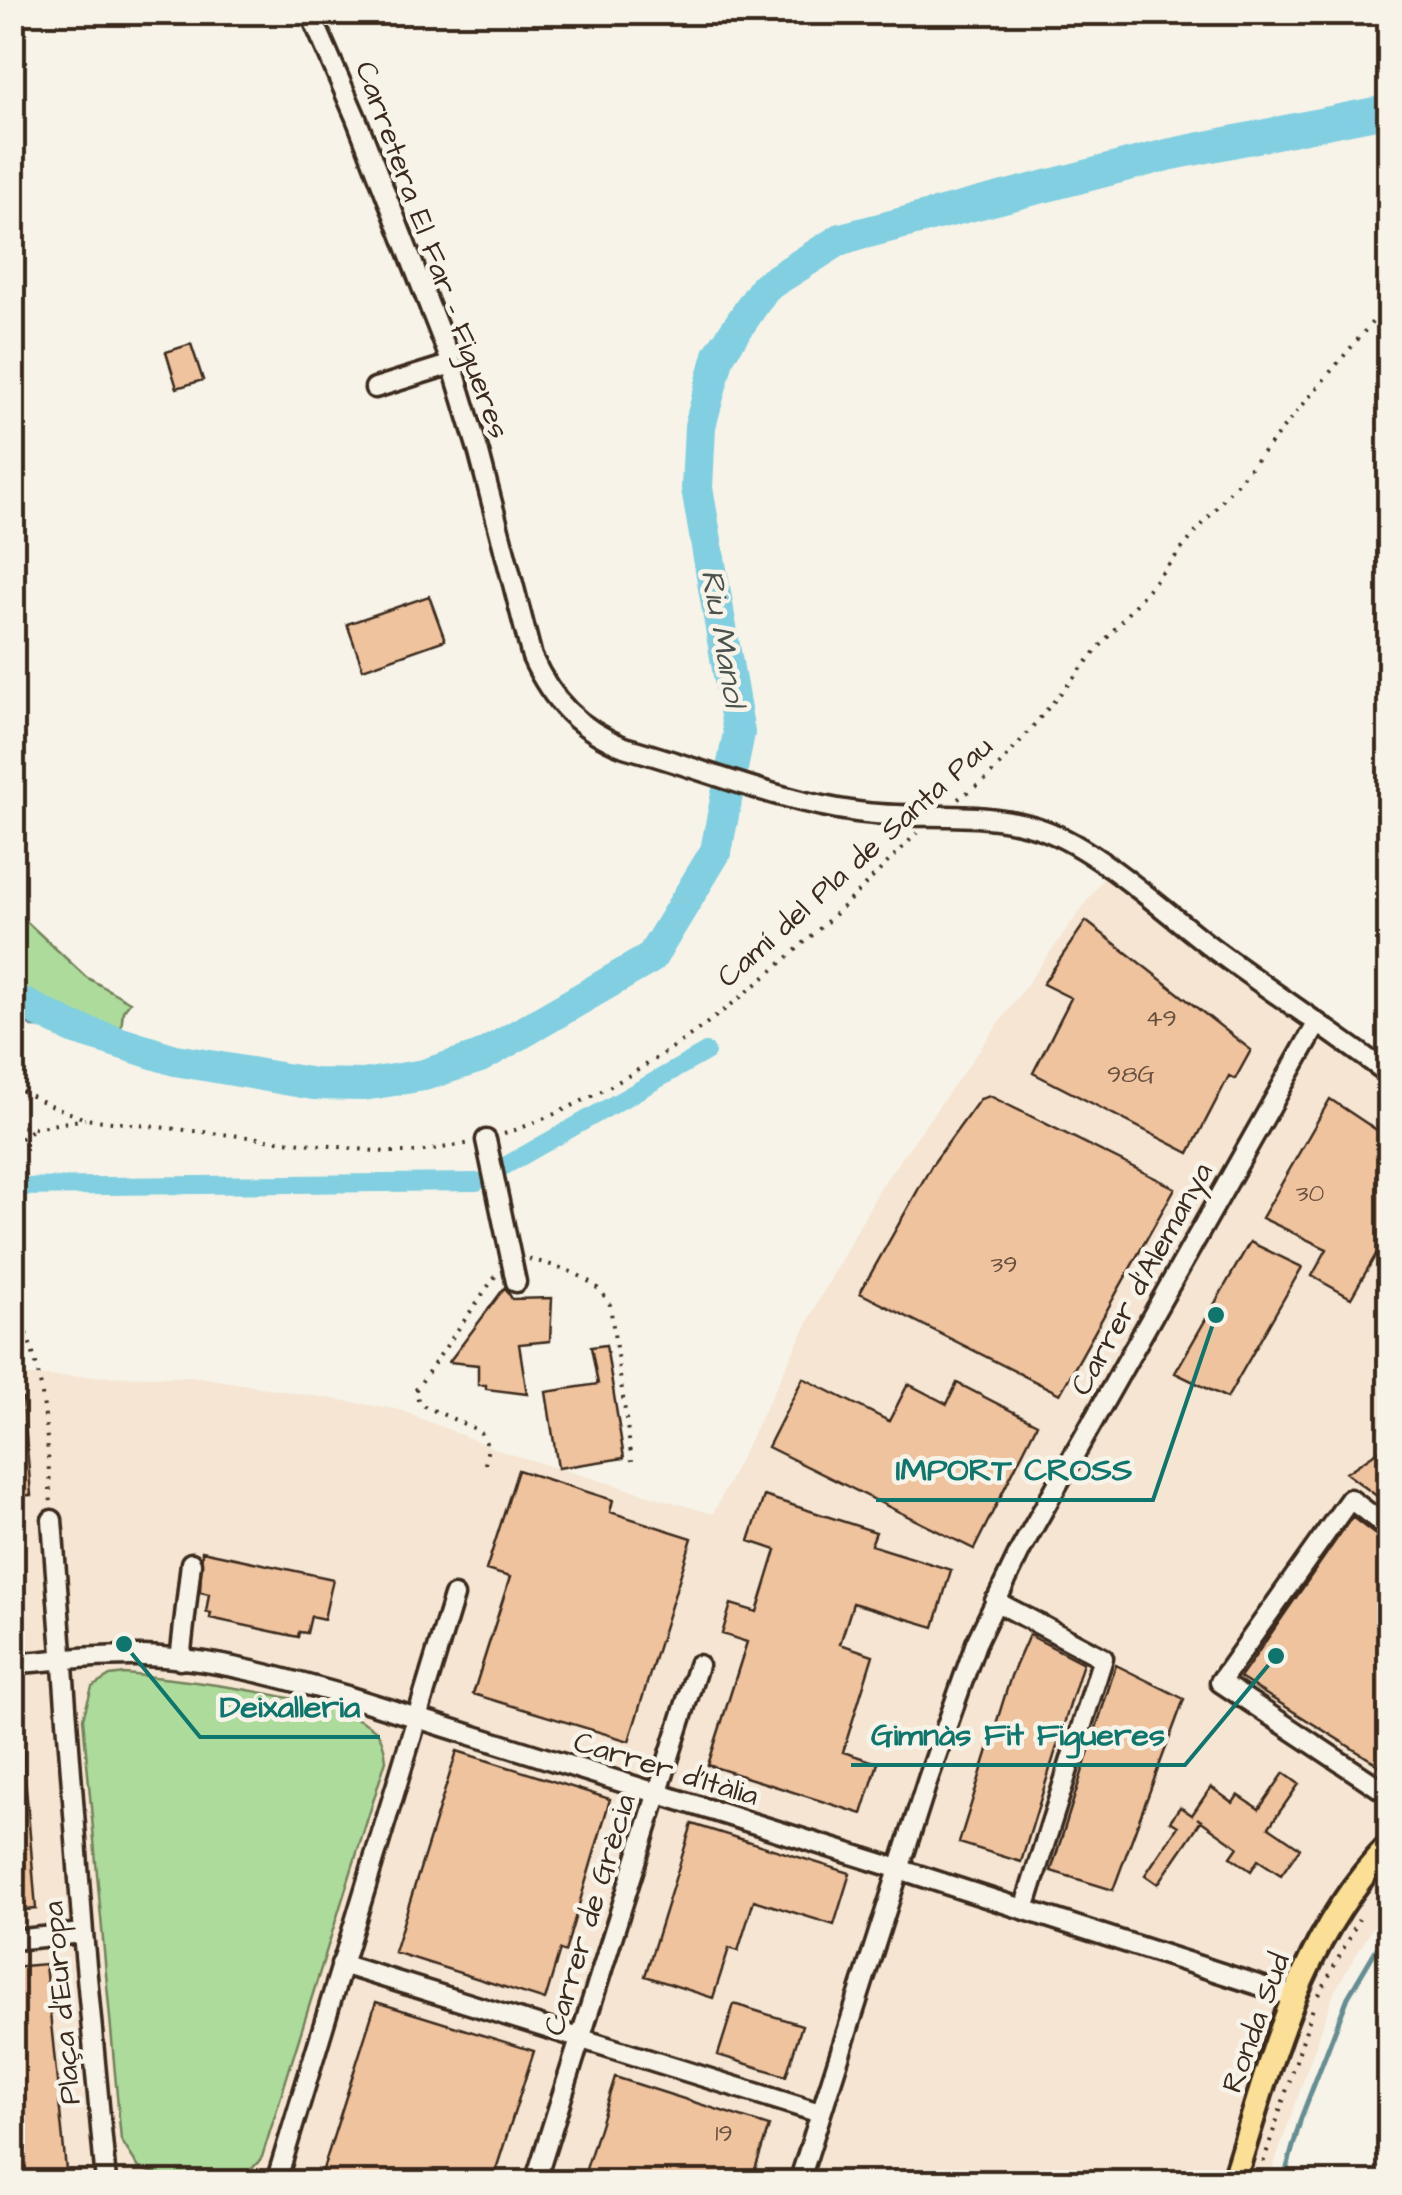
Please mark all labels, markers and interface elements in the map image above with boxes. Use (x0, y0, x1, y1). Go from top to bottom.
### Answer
street label: Carretera El Far - Figueres (343, 56, 520, 445)
water label: Riu Manol (689, 566, 758, 714)
street label: Camí del Pla de Santa Pau (708, 727, 1002, 997)
house number: 49 (1145, 1001, 1177, 1036)
house number: 98G (1107, 1057, 1155, 1092)
street label: Carrer d'Alemanya (1061, 1155, 1224, 1403)
house number: 30 (1296, 1176, 1324, 1211)
house number: 39 (991, 1247, 1017, 1282)
callout: IMPORT CROSS (876, 1438, 1153, 1500)
text: IMPORT CROSS (896, 1448, 1133, 1493)
callout: Deixalleria (200, 1675, 380, 1737)
text: Deixalleria (220, 1685, 361, 1730)
callout: Gimnàs Fit Figueres (851, 1703, 1185, 1765)
text: Gimnàs Fit Figueres (871, 1713, 1165, 1759)
street label: Carrer d'Itàlia (568, 1721, 764, 1817)
street label: Carrer de Grècia (533, 1789, 647, 2041)
street label: Plaça d'Europa (32, 1900, 92, 2106)
street label: Ronda Sud (1211, 1947, 1301, 2099)
house number: 19 (715, 2116, 733, 2151)

